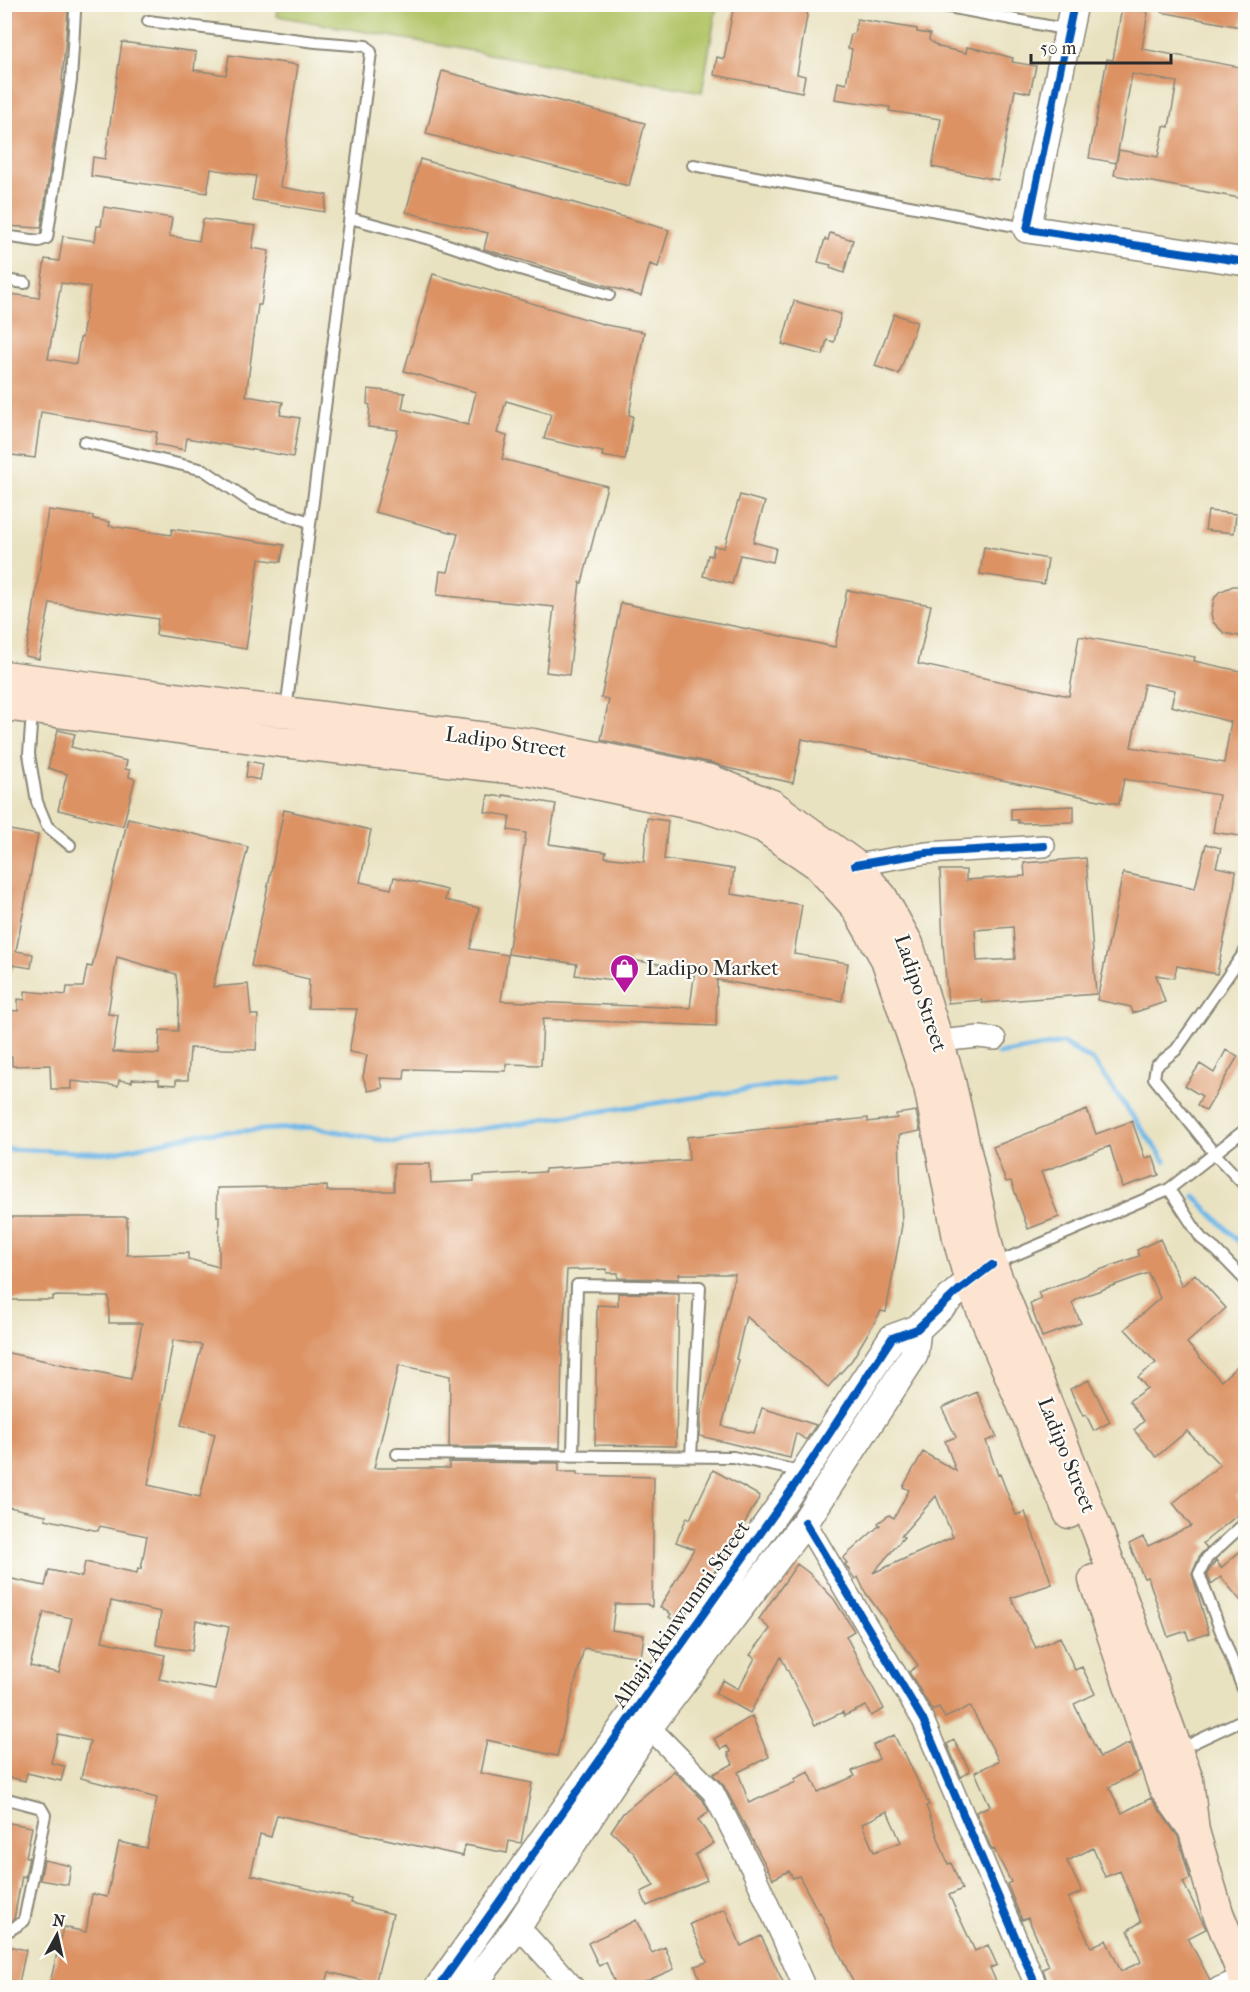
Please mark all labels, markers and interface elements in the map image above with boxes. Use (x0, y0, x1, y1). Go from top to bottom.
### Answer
scale bar (1031, 27, 1170, 65)
text: 50 m (1040, 38, 1077, 59)
street label: Ladipo Street (444, 722, 569, 762)
street label: Ladipo Street (890, 931, 952, 1055)
shop icon: Ladipo Market (609, 952, 641, 994)
place label: Ladipo Market (646, 956, 779, 980)
street label: Ladipo Street (1033, 1394, 1101, 1517)
street label: Alhaji Akinwunmi Street (607, 1515, 755, 1713)
north arrow (27, 1905, 87, 1965)
text: N (52, 1910, 67, 1931)

